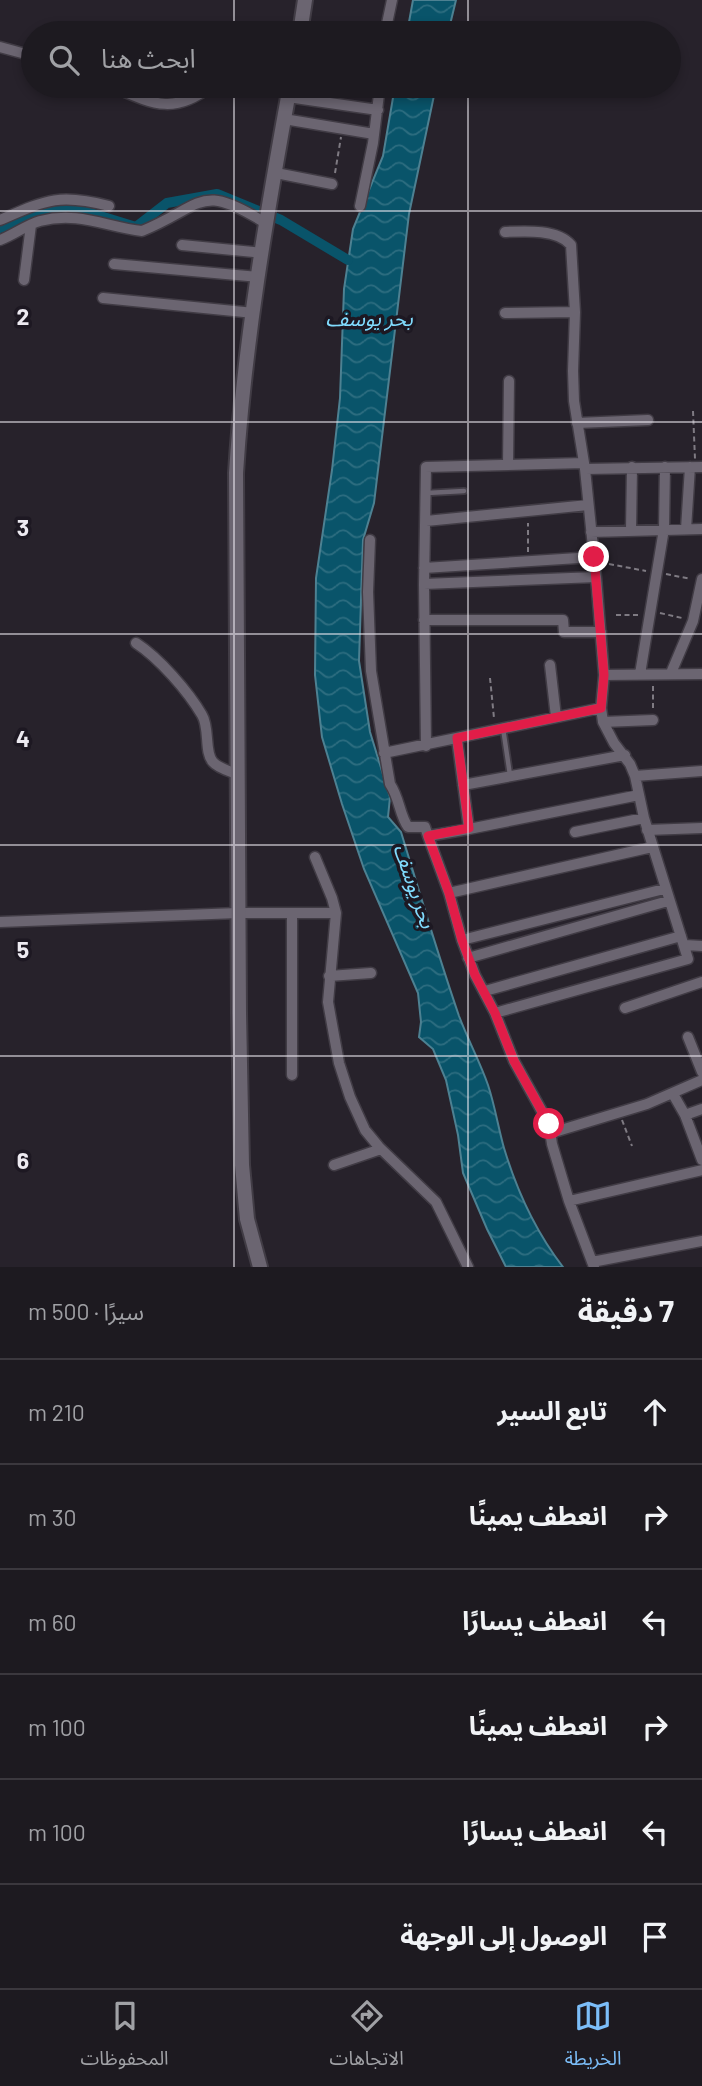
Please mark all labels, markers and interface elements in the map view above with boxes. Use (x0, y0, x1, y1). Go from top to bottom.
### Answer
search box (21, 21, 681, 98)
icon: search (45, 41, 83, 79)
text: ابحث هنا (101, 42, 196, 73)
text: 2 (17, 302, 29, 330)
water label: بحر يوسف (325, 305, 413, 331)
text: 3 (17, 513, 29, 541)
route end (578, 541, 609, 572)
text: 4 (16, 724, 30, 752)
water label: بحر يوسف (388, 840, 442, 931)
text: 5 (17, 935, 29, 963)
route start (533, 1108, 564, 1139)
text: 6 (17, 1146, 29, 1174)
text: 7 دقيقة (578, 1292, 674, 1328)
text: سيرًا · 500 m (28, 1297, 144, 1325)
icon: ahead (636, 1393, 674, 1431)
text: تابع السير (497, 1394, 607, 1425)
text: 210 m (28, 1398, 85, 1426)
icon: right (636, 1498, 674, 1536)
text: انعطف يمينًا (469, 1499, 607, 1530)
text: 30 m (28, 1503, 76, 1531)
icon: left (636, 1603, 674, 1641)
text: انعطف يسارًا (462, 1604, 607, 1635)
text: 60 m (28, 1608, 76, 1636)
icon: right (636, 1708, 674, 1746)
text: انعطف يمينًا (469, 1709, 607, 1740)
text: 100 m (28, 1713, 86, 1741)
icon: left (636, 1813, 674, 1851)
text: انعطف يسارًا (462, 1814, 607, 1845)
text: 100 m (28, 1818, 86, 1846)
icon: arrive (636, 1918, 674, 1956)
text: الوصول إلى الوجهة (400, 1919, 607, 1950)
tab: المحفوظات (80, 1997, 169, 2079)
tab: الاتجاهات (330, 1997, 404, 2079)
tab: الخريطة (565, 1997, 622, 2079)

